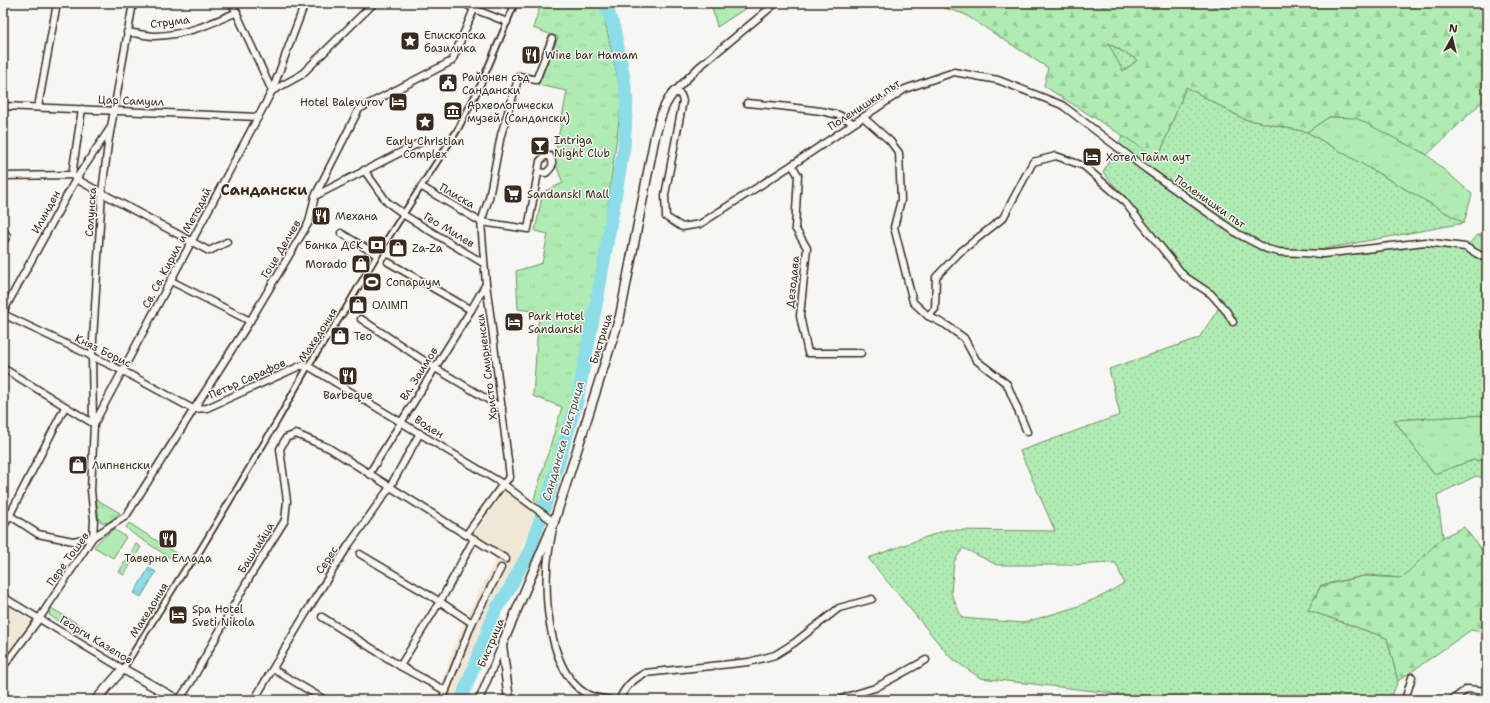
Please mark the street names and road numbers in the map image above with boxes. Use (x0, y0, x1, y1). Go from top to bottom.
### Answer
street label: Струма (149, 12, 191, 32)
street label: Поленишки път (825, 76, 903, 134)
street label: Цар Самуил (98, 92, 164, 110)
street label: Поленишки път (1172, 172, 1249, 232)
street label: Плиска (437, 180, 477, 212)
street label: Св. Св. Кирил и Методий (139, 185, 215, 311)
street label: Солунска (82, 187, 100, 237)
street label: Илинден (28, 188, 64, 236)
street label: Гео Милев (421, 209, 477, 251)
street label: Гоце Делчев (258, 217, 304, 281)
street label: Дезодава (783, 255, 803, 309)
street label: Македония (295, 305, 341, 365)
street label: Бистрица (586, 312, 616, 366)
street label: Христо Смирненски (473, 313, 501, 421)
street label: Княз Борис (72, 331, 134, 371)
street label: Вл. Заимов (397, 344, 442, 404)
street label: Петър Сарафов (206, 355, 288, 403)
street label: Воден (411, 412, 447, 442)
street label: Башлийца (234, 520, 278, 576)
street label: Пере Тошев (43, 529, 93, 589)
street label: Серес (312, 543, 342, 577)
street label: Македония (126, 580, 172, 640)
street label: Георги Казепов (57, 612, 136, 668)
street label: Бистрица (474, 616, 508, 670)

